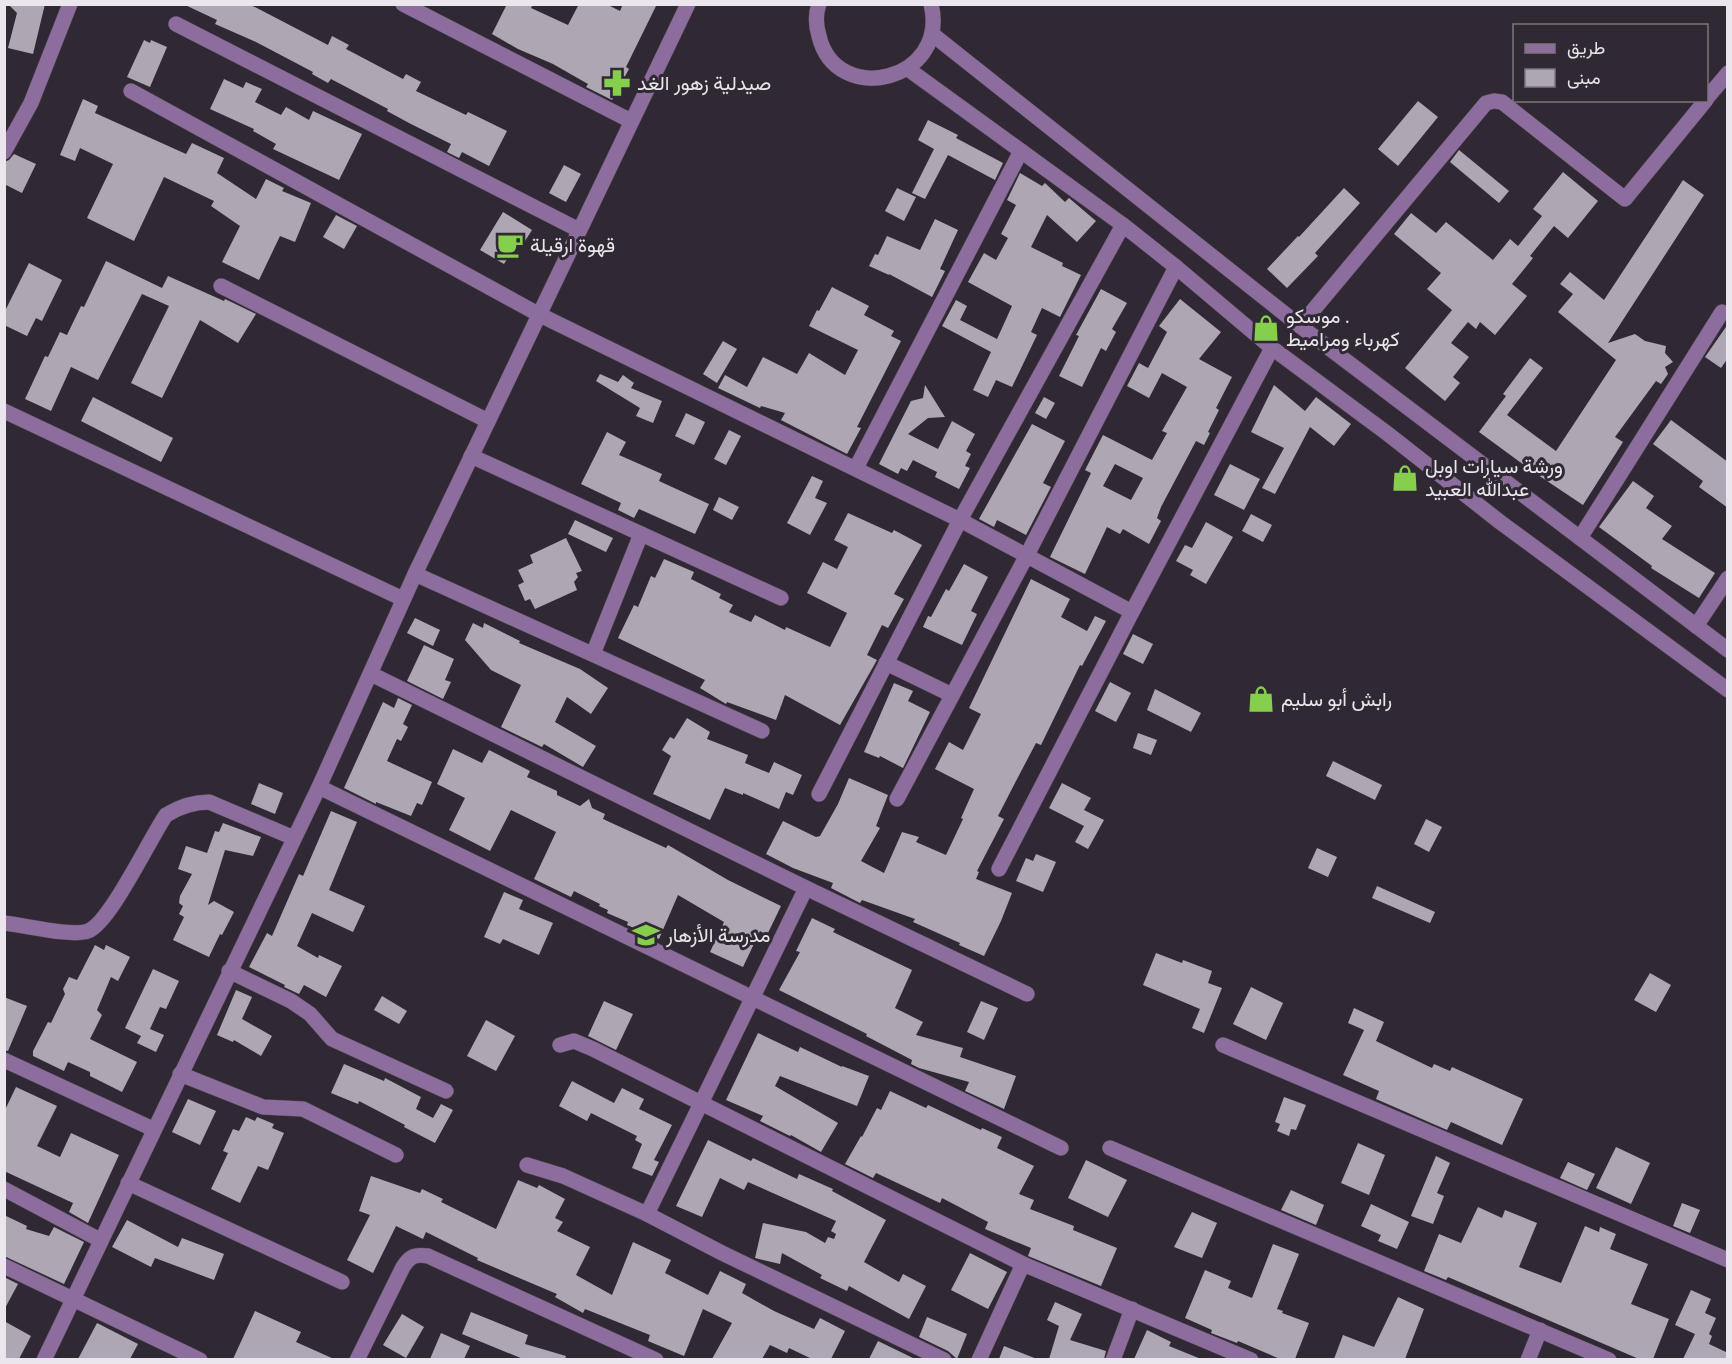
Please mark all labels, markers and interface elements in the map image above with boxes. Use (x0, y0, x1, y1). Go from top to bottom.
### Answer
legend (1513, 24, 1708, 102)
text: طريق (1567, 36, 1605, 59)
text: مبنى (1567, 66, 1601, 89)
pharmacy icon: صيدلية زهور الغد (602, 68, 632, 98)
place label: صيدلية زهور الغد (637, 70, 771, 96)
cafe icon: قهوة ارقيلة (495, 230, 525, 260)
place label: قهوة ارقيلة (530, 232, 615, 258)
place label: موسكو . كهرباء ومراميط (1286, 303, 1400, 352)
shop icon: موسكو . كهرباء ومراميط (1251, 313, 1281, 343)
place label: ورشة سيارات اوبل عبدالله العبيد (1425, 453, 1563, 501)
shop icon: ورشة سيارات اوبل عبدالله العبيد (1390, 463, 1420, 493)
shop icon: رابش أبو سليم (1246, 684, 1276, 714)
place label: رابش أبو سليم (1281, 686, 1392, 712)
school or university icon: مدرسة الأزهار (631, 920, 661, 950)
place label: مدرسة الأزهار (665, 922, 770, 948)

